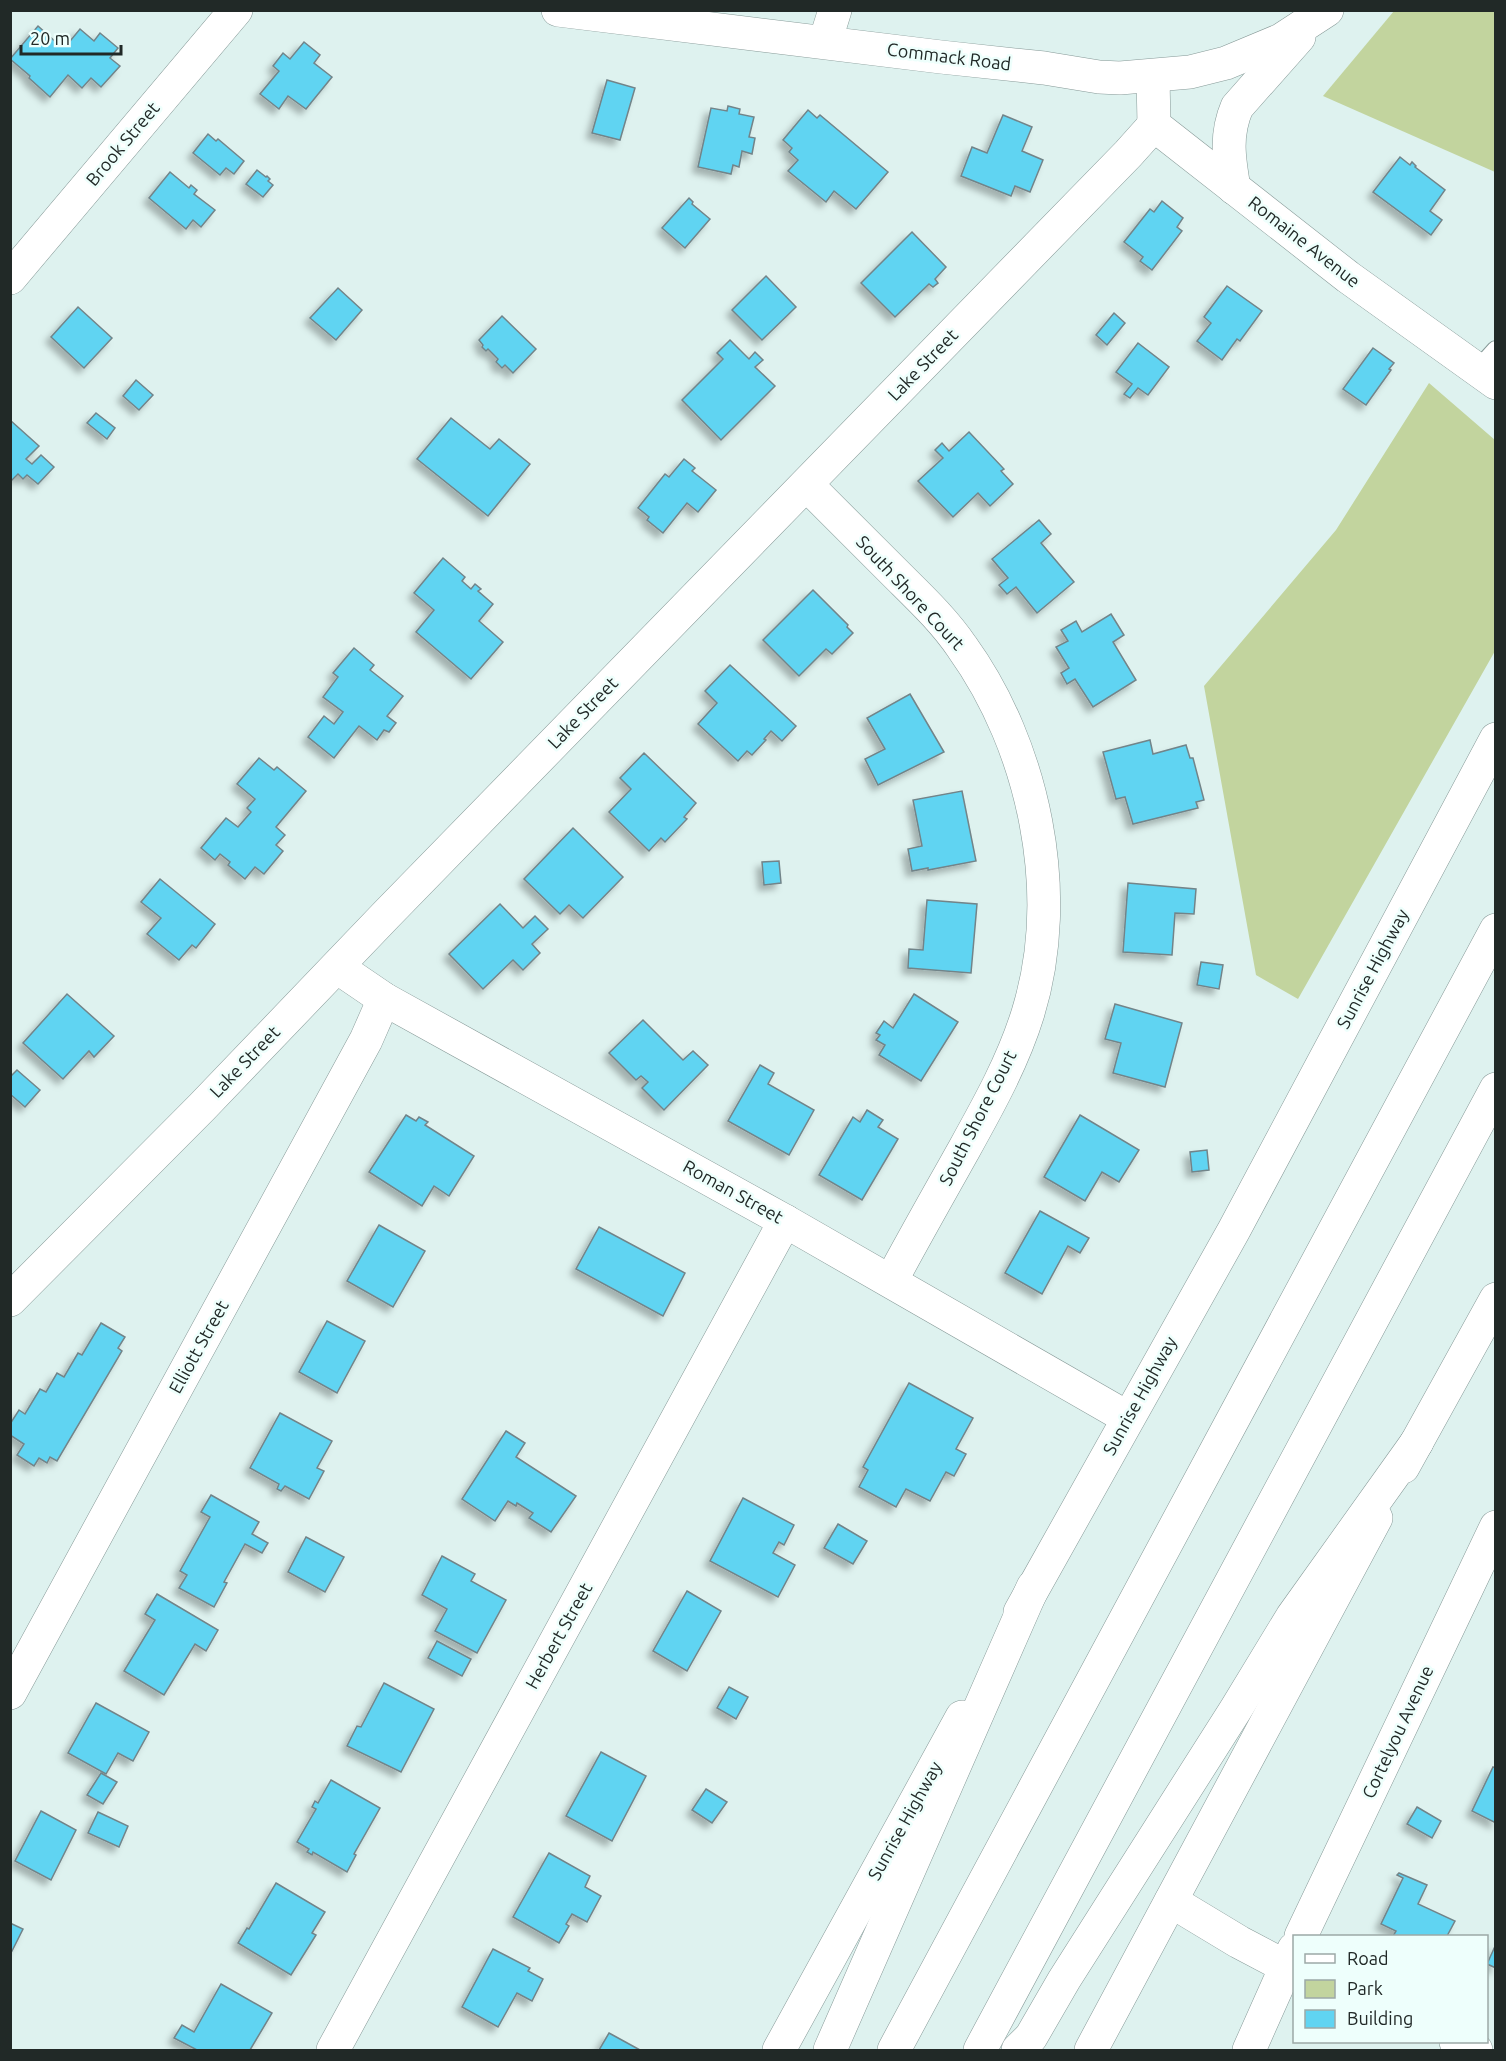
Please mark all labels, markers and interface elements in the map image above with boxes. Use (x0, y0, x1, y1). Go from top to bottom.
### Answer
scale bar (21, 18, 122, 56)
text: 20 m (30, 28, 70, 48)
street label: Commack Road (886, 38, 1012, 74)
street label: Brook Street (82, 98, 163, 189)
street label: Romaine Avenue (1245, 192, 1364, 291)
street label: Lake Street (883, 324, 961, 404)
street label: South Shore Court (853, 531, 969, 653)
street label: Lake Street (543, 672, 621, 752)
street label: Sunrise Highway (1332, 905, 1412, 1032)
street label: Lake Street (205, 1021, 283, 1101)
street label: South Shore Court (934, 1047, 1020, 1188)
street label: Roman Street (680, 1155, 787, 1227)
street label: Elliott Street (164, 1297, 232, 1396)
street label: Sunrise Highway (1098, 1332, 1180, 1458)
street label: Herbert Street (521, 1579, 595, 1692)
street label: Cortelyou Avenue (1358, 1662, 1437, 1801)
street label: Sunrise Highway (863, 1757, 945, 1883)
legend (1293, 1935, 1488, 2043)
text: Road (1347, 1948, 1389, 1968)
text: Park (1347, 1978, 1383, 1998)
text: Building (1347, 2008, 1413, 2028)

